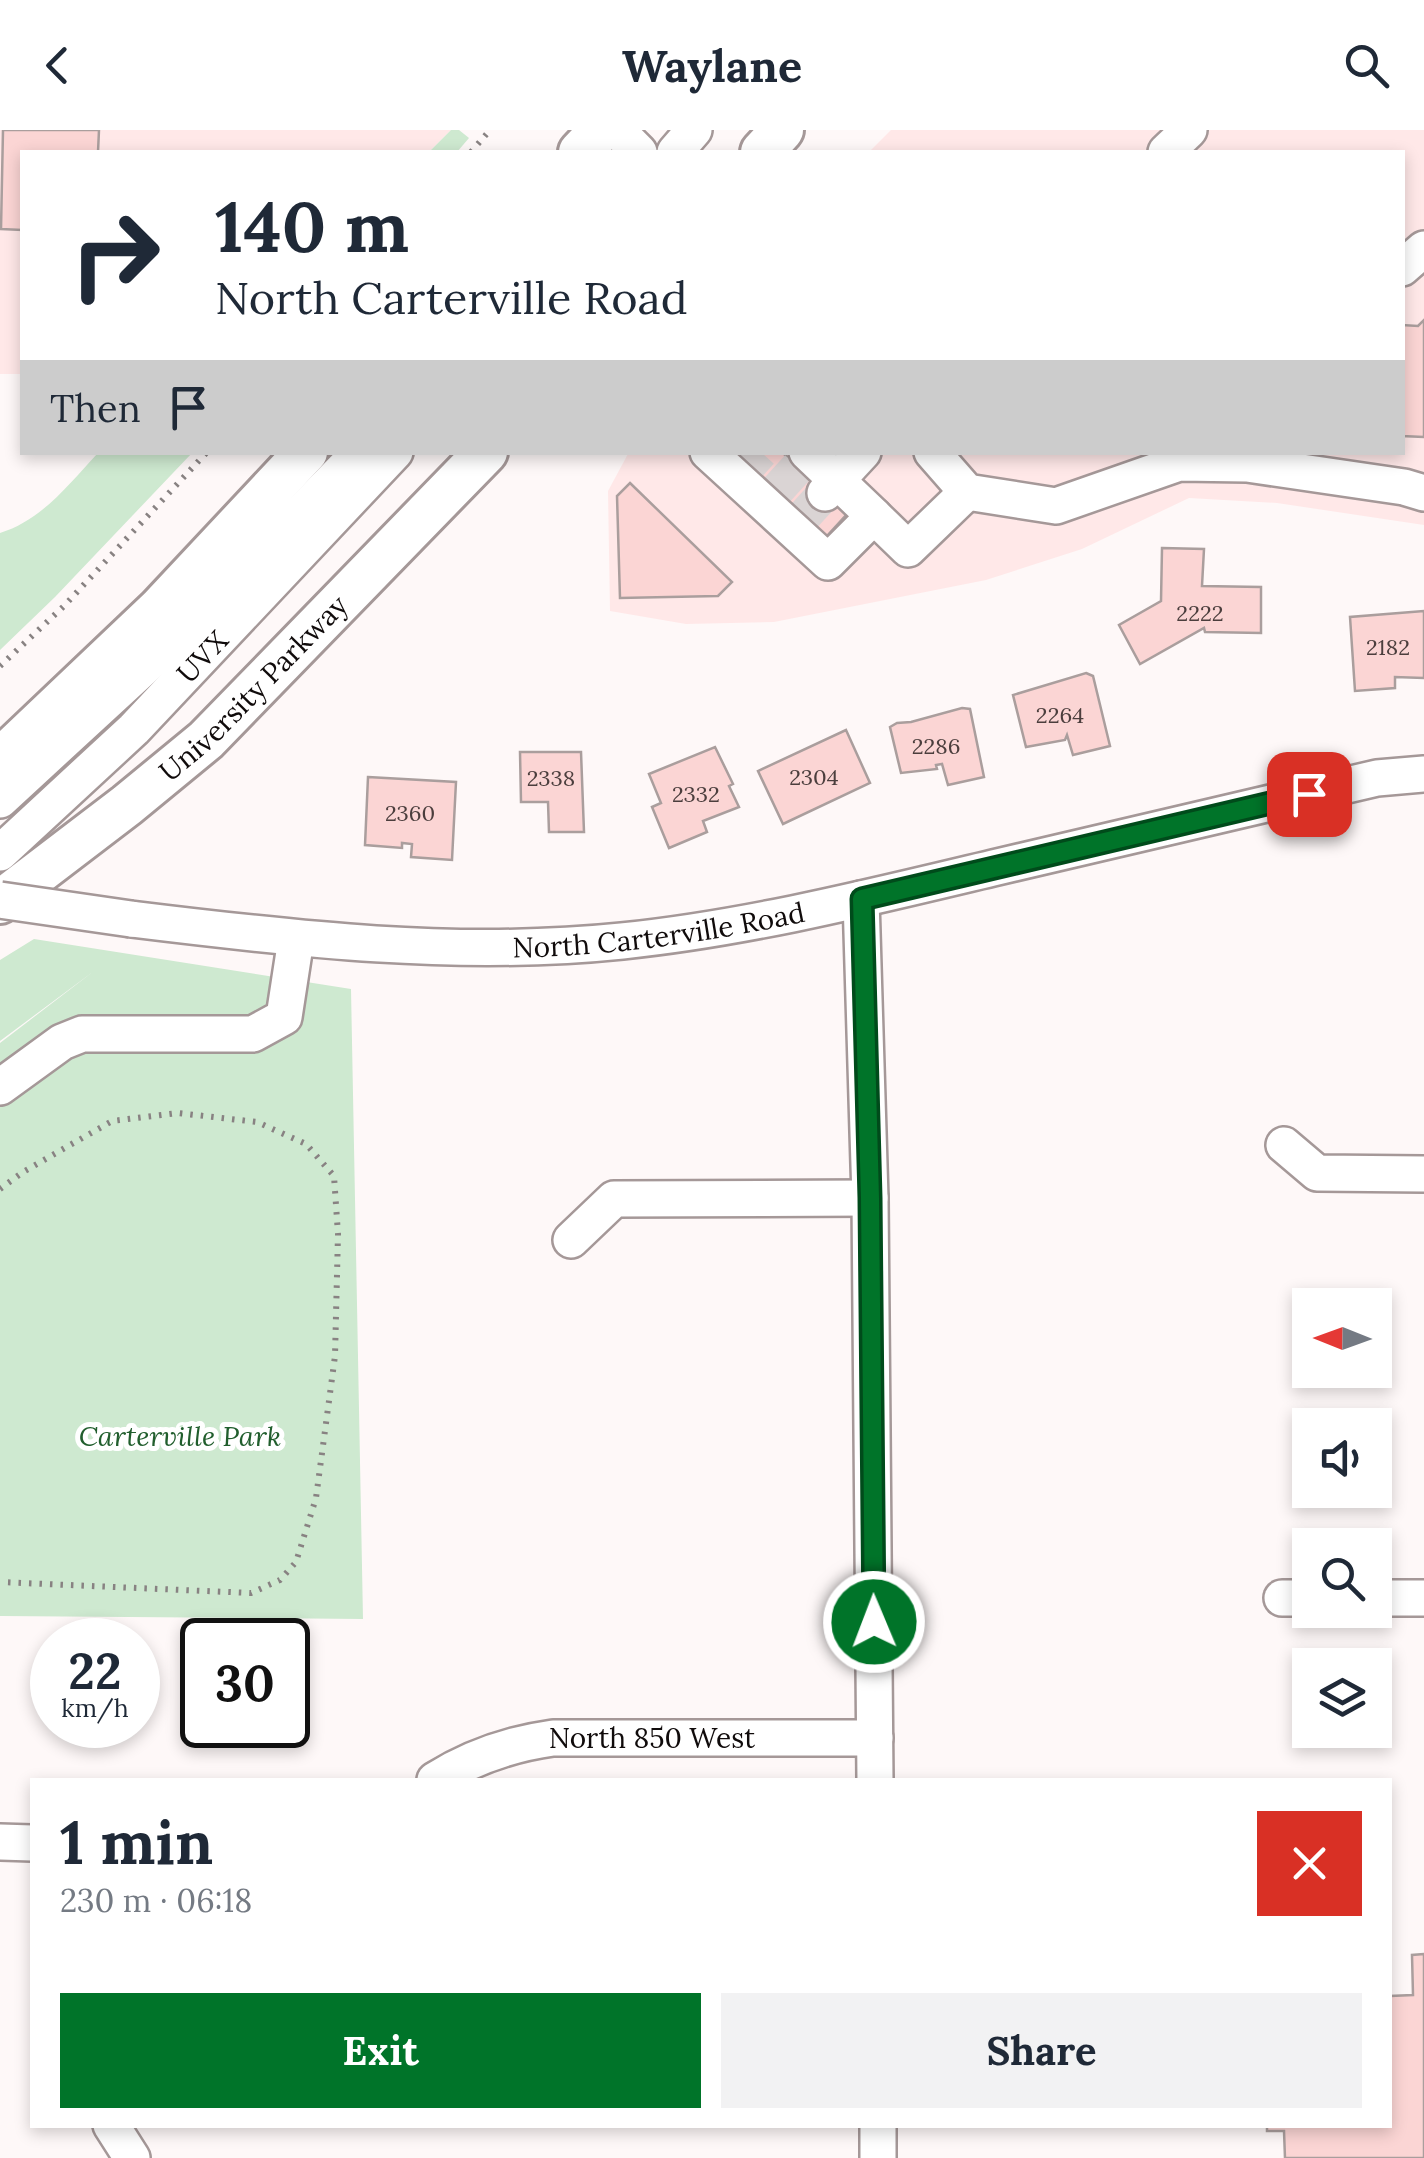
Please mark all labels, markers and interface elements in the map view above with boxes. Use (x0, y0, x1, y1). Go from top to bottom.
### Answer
text: Waylane (622, 37, 802, 94)
icon: back (30, 38, 85, 93)
icon: search (1339, 38, 1394, 93)
text: 140 m (215, 182, 409, 271)
icon: right (50, 190, 180, 320)
text: North Carterville Road (215, 269, 688, 326)
icon: arrive (161, 380, 216, 435)
text: Then (50, 384, 141, 432)
street label: University Parkway (152, 587, 355, 789)
house number: 2222 (1176, 599, 1224, 627)
street label: UVX (169, 622, 236, 690)
house number: 2182 (1366, 633, 1410, 661)
house number: 2264 (1036, 701, 1084, 729)
house number: 2286 (912, 732, 960, 760)
pin (1267, 752, 1352, 837)
house number: 2304 (789, 763, 839, 791)
house number: 2338 (527, 764, 575, 792)
icon: arrive (1282, 767, 1337, 822)
house number: 2332 (672, 780, 720, 808)
house number: 2360 (385, 799, 435, 827)
street label: North Carterville Road (512, 894, 808, 965)
north arrow (1292, 1288, 1392, 1388)
map controls (1292, 1288, 1392, 1748)
button: sound (1292, 1408, 1392, 1508)
park label: Carterville Park (79, 1418, 281, 1454)
button: search (1292, 1528, 1392, 1628)
position arrow (822, 1570, 926, 1674)
speed limit sign: 30 (180, 1618, 310, 1748)
text: 22 (68, 1639, 122, 1703)
button: layers (1292, 1648, 1392, 1748)
text: km/h (61, 1692, 129, 1724)
street label: North 850 West (549, 1720, 755, 1756)
text: 1 min (60, 1804, 213, 1880)
button: close (1257, 1811, 1362, 1916)
text: 230 m · 06:18 (60, 1880, 252, 1921)
button: Exit (60, 1993, 701, 2108)
button: Share (721, 1993, 1362, 2108)

